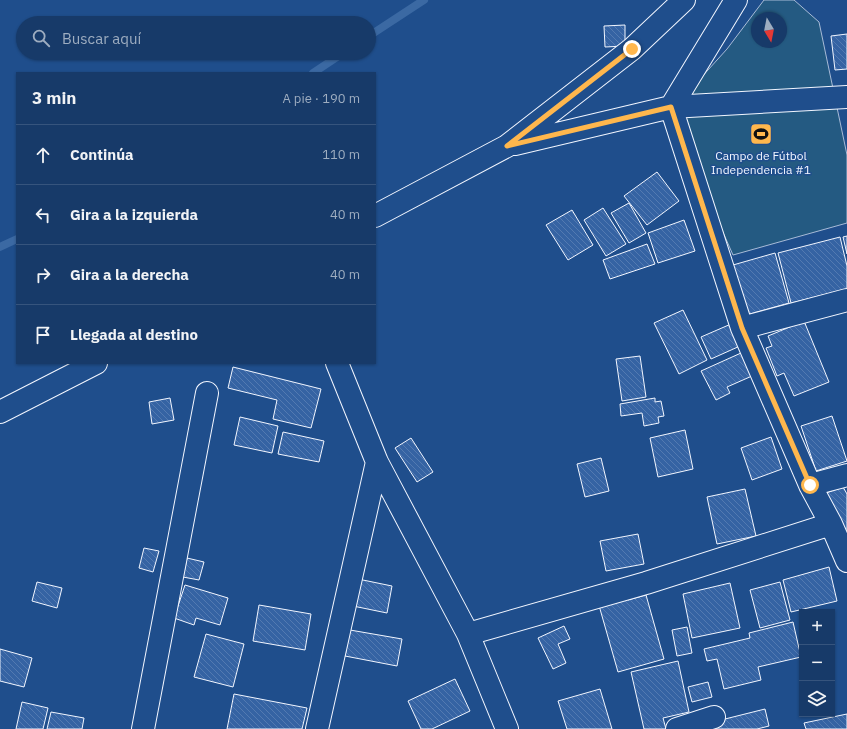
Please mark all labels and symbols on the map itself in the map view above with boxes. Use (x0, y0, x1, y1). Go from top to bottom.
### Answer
north arrow (751, 12, 787, 48)
route end (623, 40, 641, 58)
sports icon: Campo de Fútbol Independencia #1 (748, 121, 774, 147)
place label: Campo de Fútbol Independencia #1 (711, 148, 811, 177)
route start (801, 476, 819, 494)

